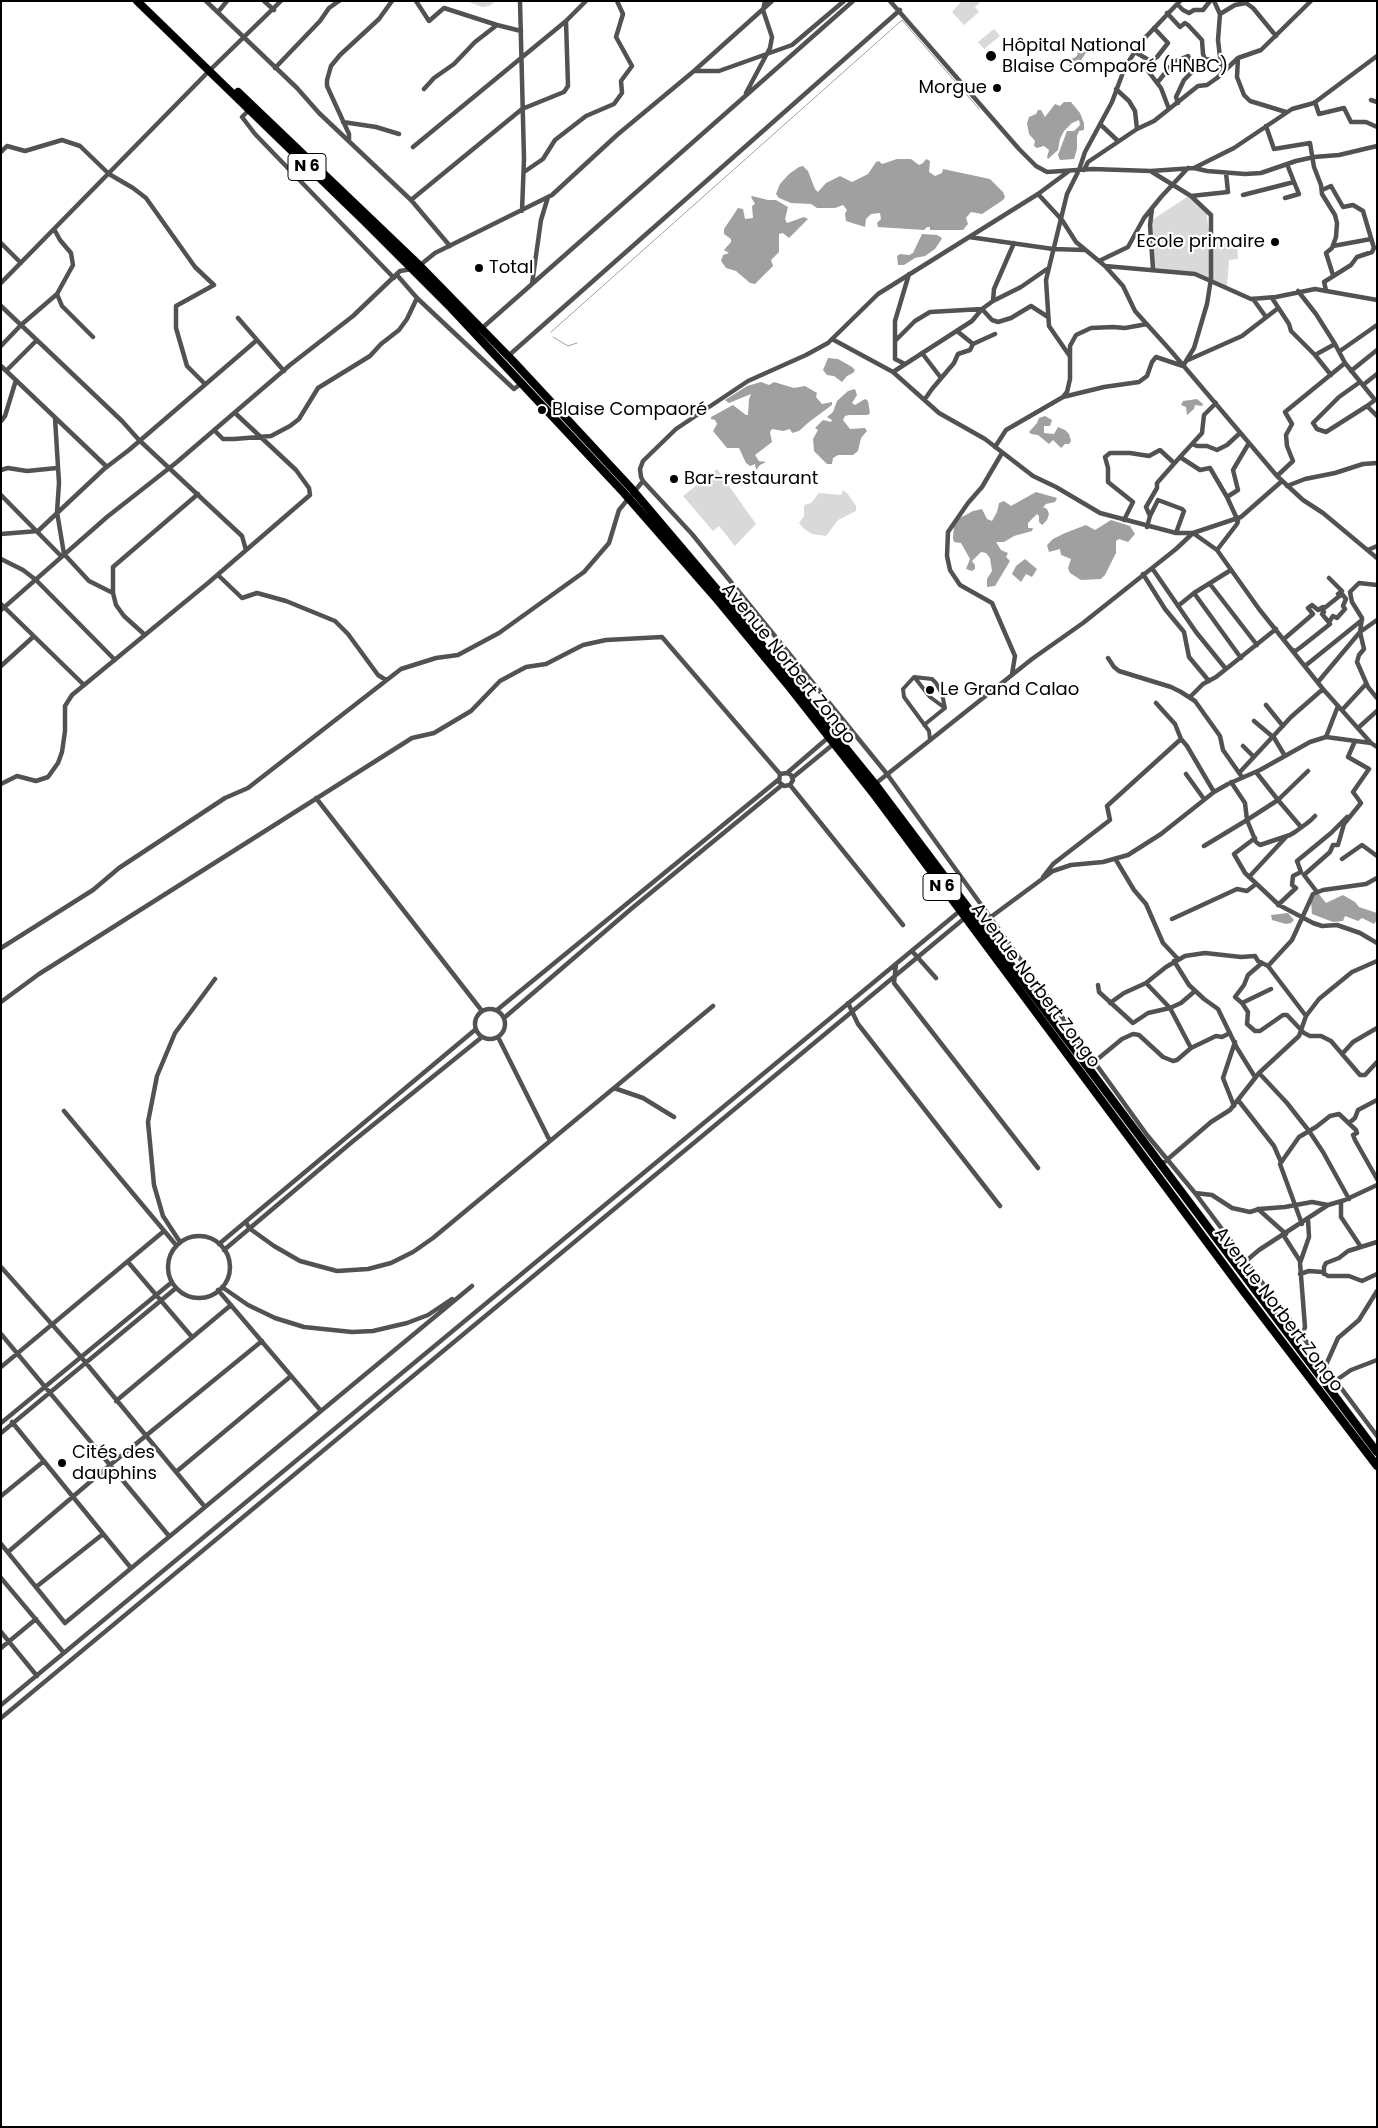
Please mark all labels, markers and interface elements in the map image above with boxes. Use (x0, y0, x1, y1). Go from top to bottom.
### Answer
place label: Hôpital National Blaise Compaoré (HNBC) (1002, 35, 1228, 78)
marker: Hôpital National Blaise Compaoré (HNBC) (984, 49, 998, 63)
place label: Morgue (918, 77, 987, 99)
marker: Morgue (991, 82, 1003, 94)
road number: N 6 (288, 154, 326, 180)
place label: Ecole primaire (1137, 231, 1265, 253)
marker: Ecole primaire (1269, 236, 1281, 248)
place label: Total (489, 257, 533, 279)
marker: Total (473, 262, 485, 274)
place label: Blaise Compaoré (552, 399, 707, 421)
marker: Blaise Compaoré (536, 404, 548, 416)
place label: Bar-restaurant (684, 468, 818, 490)
marker: Bar-restaurant (668, 473, 680, 485)
street label: Avenue Norbert Zongo (716, 579, 860, 749)
place label: Le Grand Calao (940, 679, 1079, 701)
marker: Le Grand Calao (924, 684, 936, 696)
road number: N 6 (923, 874, 961, 900)
street label: Avenue Norbert Zongo (966, 899, 1104, 1073)
street label: Avenue Norbert Zongo (1209, 1223, 1347, 1397)
place label: Cités des dauphins (72, 1442, 157, 1485)
marker: Cités des dauphins (56, 1457, 68, 1469)

